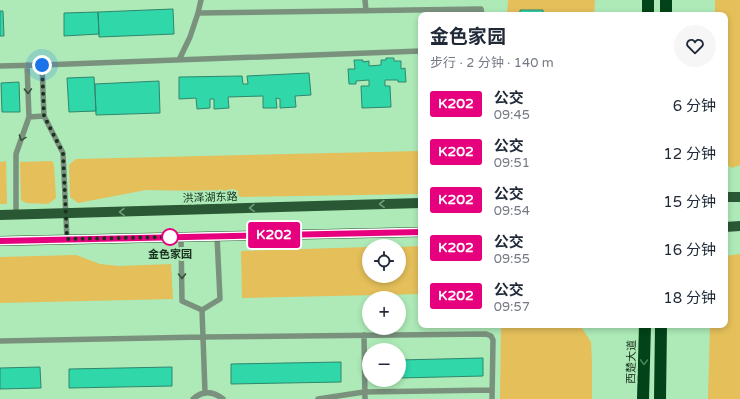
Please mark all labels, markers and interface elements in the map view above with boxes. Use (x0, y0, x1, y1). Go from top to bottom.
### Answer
button: heart (674, 25, 716, 67)
text: 金色家园 (430, 26, 506, 48)
your location (32, 55, 52, 75)
text: 步行 · 2 分钟 · 140 m (430, 55, 554, 71)
one-way arrow (24, 88, 33, 94)
text: 公交 (494, 89, 524, 107)
text: K202 (438, 95, 474, 112)
text: 6 分钟 (673, 97, 716, 115)
text: 09:45 (494, 107, 530, 123)
one-way arrow (18, 134, 26, 141)
text: 公交 (494, 137, 524, 155)
text: K202 (438, 143, 474, 160)
text: 12 分钟 (663, 145, 716, 163)
text: 09:51 (494, 155, 530, 171)
text: 公交 (494, 185, 524, 203)
street label: 洪泽湖东路 (182, 190, 238, 205)
text: K202 (438, 191, 474, 208)
text: 15 分钟 (663, 193, 716, 211)
one-way arrow (379, 200, 385, 208)
text: 09:54 (494, 203, 530, 219)
one-way arrow (249, 204, 255, 212)
one-way arrow (119, 208, 125, 216)
line badge: K202 (246, 222, 302, 248)
text: K202 (256, 226, 292, 243)
marker: 金色家园 (161, 228, 179, 246)
text: 公交 (494, 233, 524, 251)
map controls (362, 239, 406, 387)
button: locate (362, 239, 406, 283)
text: K202 (438, 239, 474, 256)
text: 16 分钟 (663, 241, 716, 259)
place label: 金色家园 (148, 248, 192, 261)
text: 09:55 (494, 251, 530, 267)
one-way arrow (178, 273, 186, 279)
text: 公交 (494, 281, 524, 299)
text: K202 (438, 287, 474, 304)
text: 18 分钟 (663, 289, 716, 307)
button: + (362, 291, 406, 335)
text: 09:57 (494, 299, 530, 315)
street label: 西楚大道 (625, 340, 638, 384)
button: − (362, 343, 406, 387)
one-way arrow (640, 359, 648, 365)

